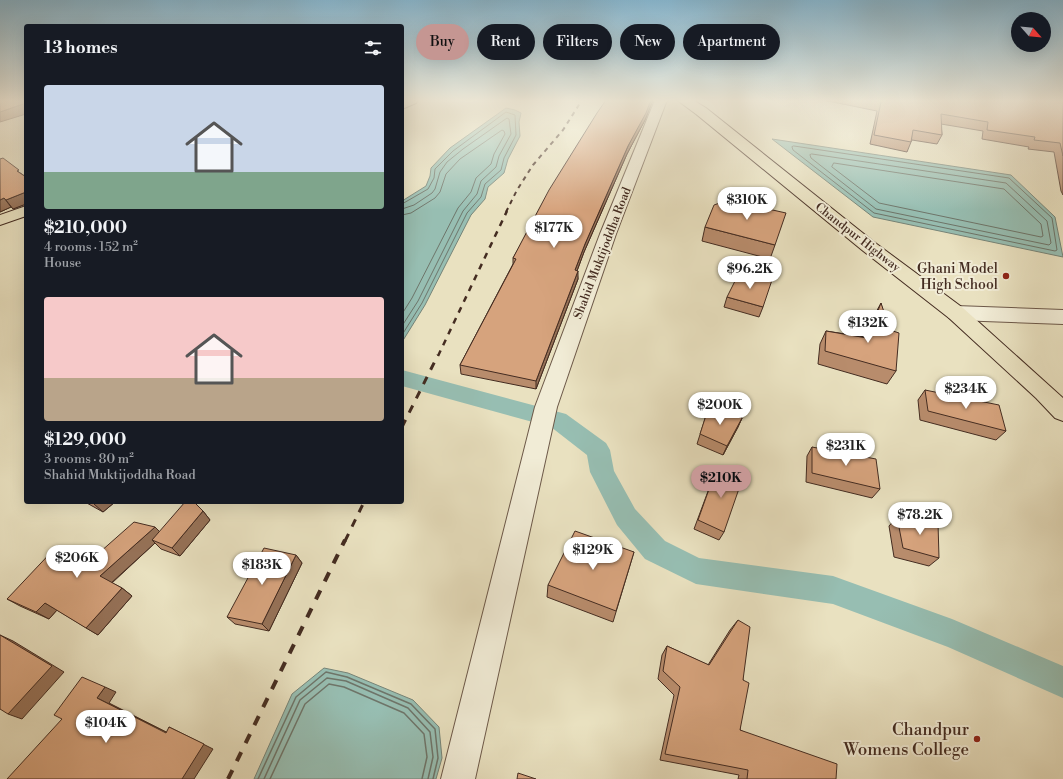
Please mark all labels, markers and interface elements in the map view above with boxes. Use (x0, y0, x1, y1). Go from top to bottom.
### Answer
north arrow (1011, 12, 1051, 52)
map controls (1011, 12, 1051, 52)
chip: Buy (416, 24, 469, 60)
chip: Rent (477, 24, 535, 60)
chip: Filters (543, 24, 612, 60)
chip: New (620, 24, 675, 60)
chip: Apartment (683, 24, 780, 60)
text: 13 homes (44, 37, 118, 59)
icon: filters (362, 37, 384, 59)
icon: home (178, 111, 250, 183)
street label: Shahid Muktijoddha Road (570, 185, 635, 321)
pin: $310K (719, 187, 775, 221)
text: $310K (726, 192, 768, 208)
street label: Chandpur Highway (812, 199, 903, 275)
pin: $177K (526, 215, 582, 249)
text: $210,000 (44, 217, 127, 239)
text: $177K (535, 220, 573, 236)
text: 4 rooms · 152 m² (44, 239, 138, 255)
text: House (44, 255, 81, 271)
pin: $96.2K (717, 256, 783, 290)
place label: Ghani Model High School (917, 260, 998, 294)
text: $96.2K (727, 261, 773, 277)
marker: Ghani Model High School (1001, 271, 1011, 281)
pin: $132K (840, 310, 896, 344)
text: $132K (848, 315, 888, 331)
icon: home (178, 323, 250, 395)
pin: $234K (938, 376, 994, 410)
text: $234K (944, 381, 988, 397)
pin: $200K (692, 392, 748, 426)
text: $200K (697, 397, 743, 413)
text: $129,000 (44, 429, 126, 451)
pin: $231K (818, 433, 874, 467)
text: $231K (826, 438, 866, 454)
text: 3 rooms · 80 m² (44, 451, 134, 467)
pin: $210K (693, 465, 749, 499)
text: Shahid Muktijoddha Road (44, 467, 196, 483)
text: $210K (700, 470, 742, 486)
pin: $78.2K (887, 502, 953, 536)
text: $78.2K (897, 507, 943, 523)
pin: $129K (565, 537, 621, 571)
text: $129K (572, 542, 614, 558)
pin: $206K (49, 545, 105, 579)
text: $206K (55, 550, 99, 566)
pin: $183K (234, 552, 290, 586)
text: $183K (242, 557, 282, 573)
pin: $104K (78, 710, 134, 744)
text: $104K (85, 715, 127, 731)
place label: Chandpur Womens College (843, 719, 969, 761)
marker: Chandpur Womens College (972, 734, 982, 744)

